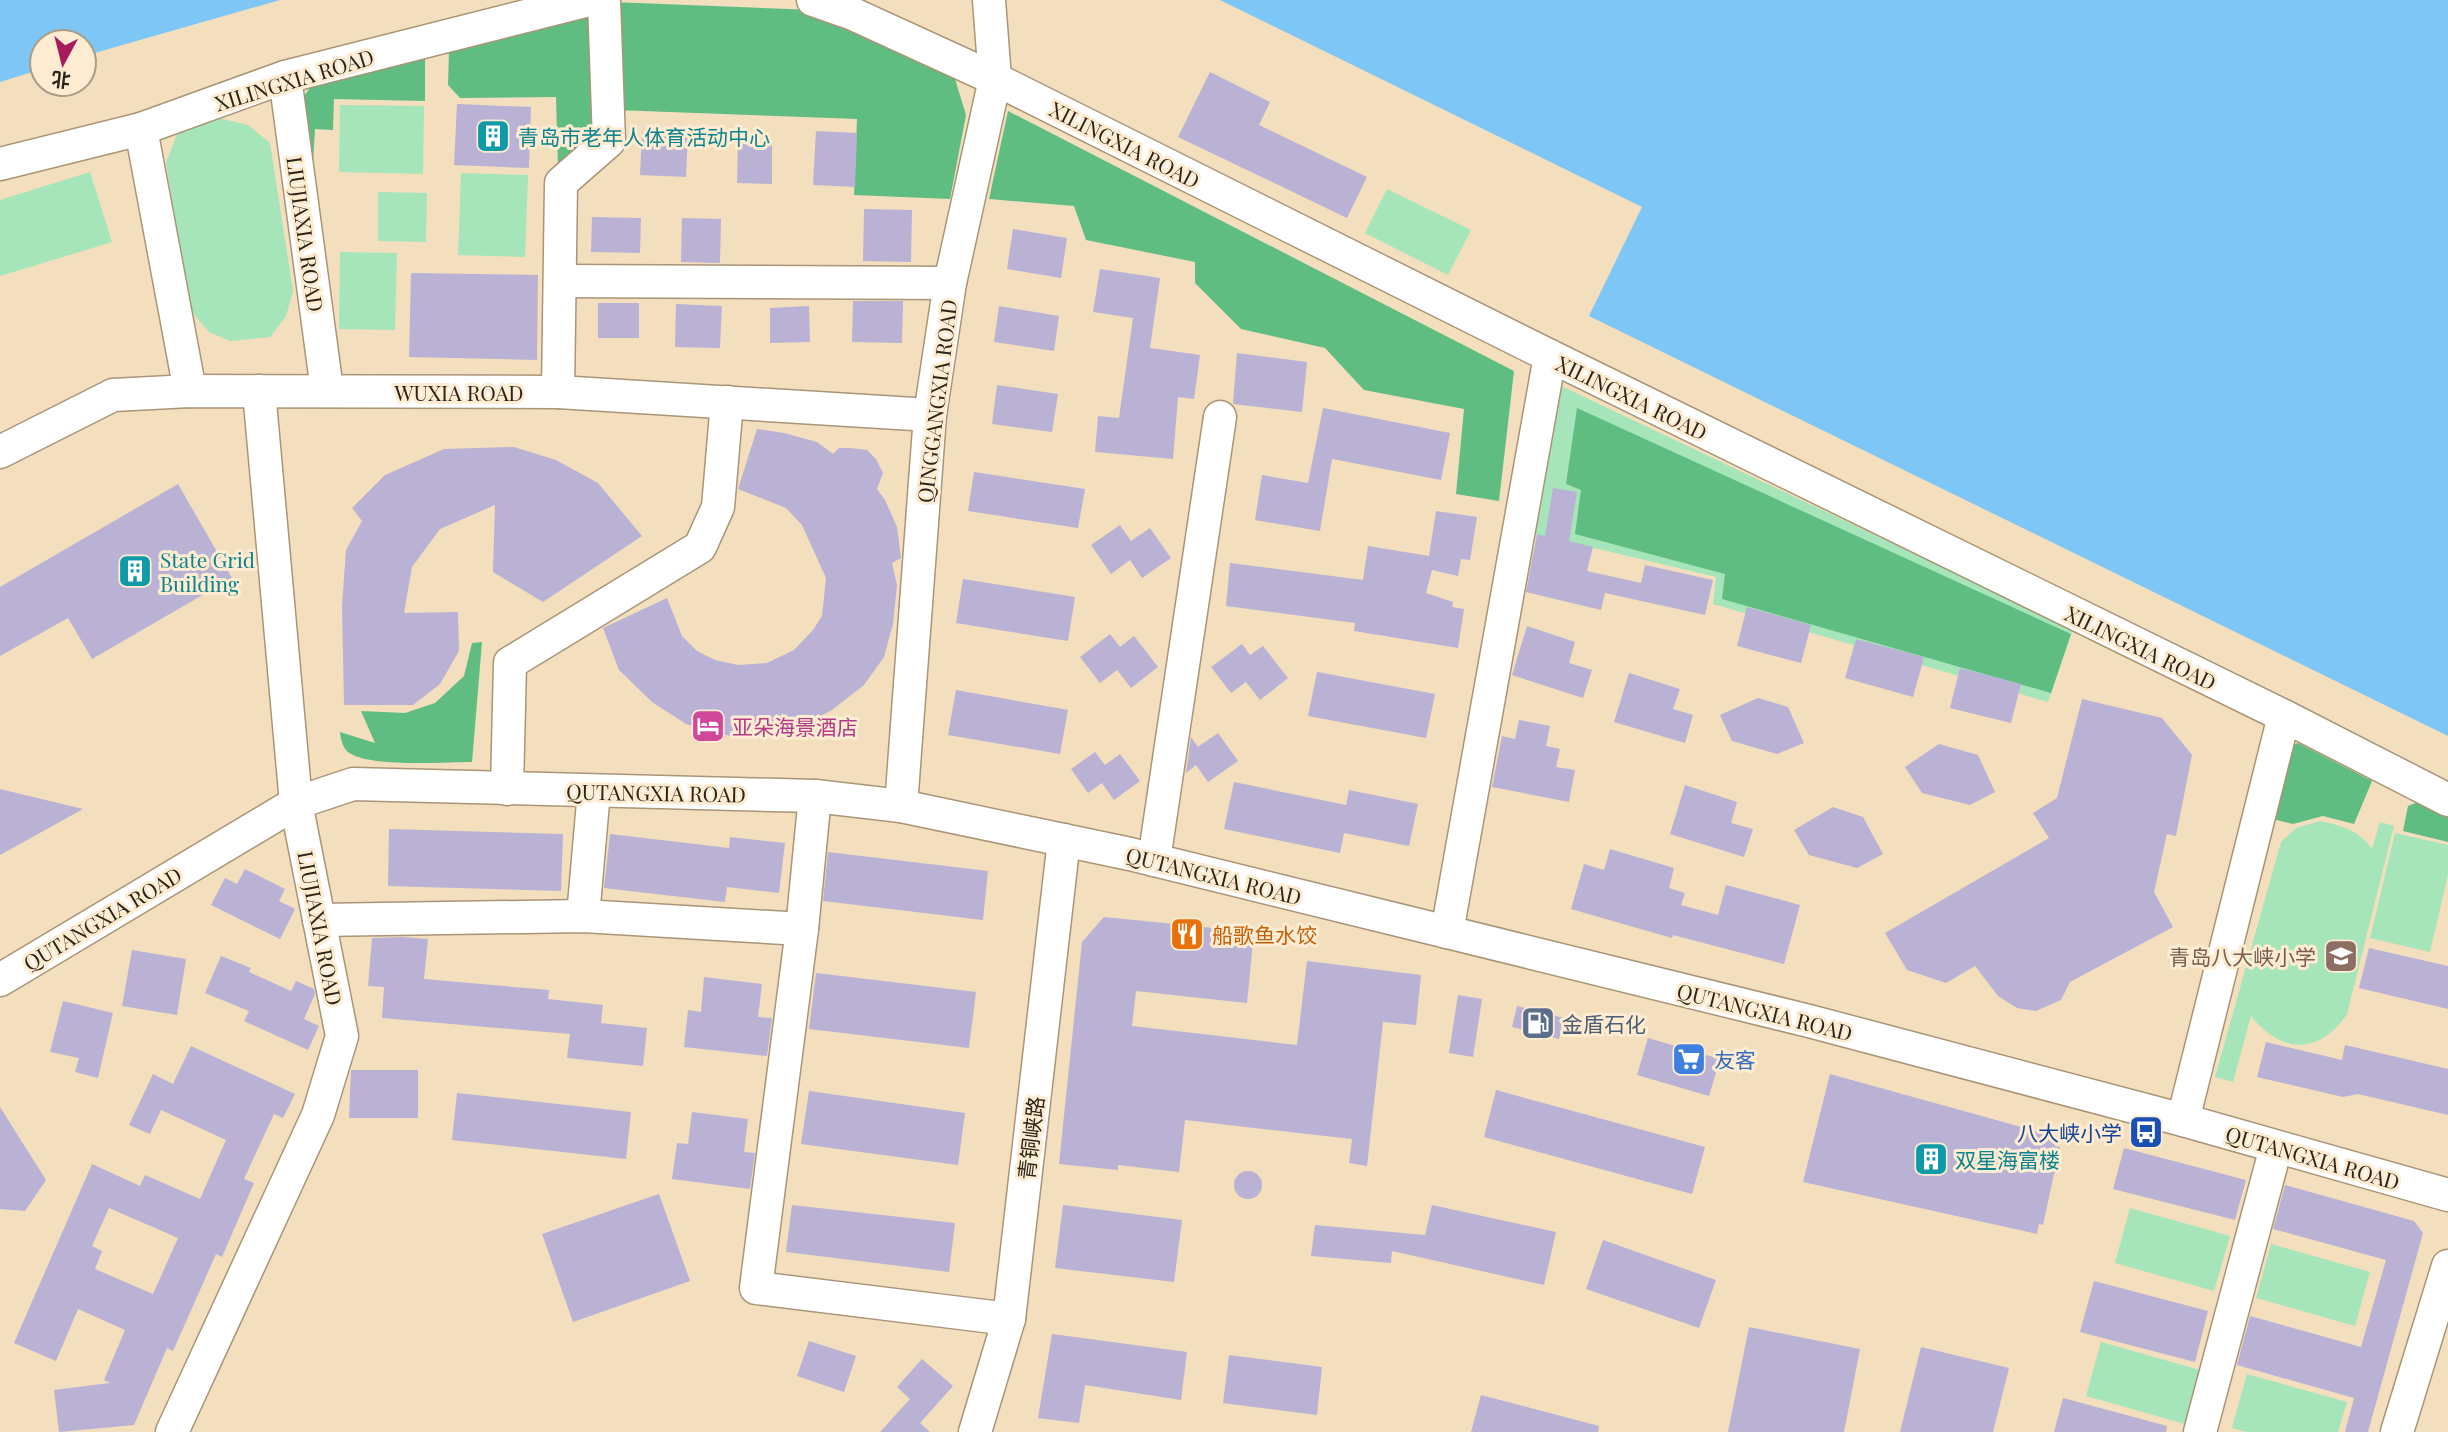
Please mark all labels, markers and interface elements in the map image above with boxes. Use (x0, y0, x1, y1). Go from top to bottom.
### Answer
north arrow (28, 28, 98, 98)
street label: XILINGXIA ROAD (211, 41, 377, 117)
text: 北 (50, 67, 72, 95)
street label: XILINGXIA ROAD (1045, 94, 1205, 194)
building icon: 青岛市老年人体育活动中心 (474, 117, 512, 155)
place label: 青岛市老年人体育活动中心 (518, 122, 770, 150)
street label: LIUJIAXIA ROAD (281, 154, 331, 314)
street label: QINGGANGXIA ROAD (910, 298, 962, 504)
street label: XILINGXIA ROAD (1552, 348, 1712, 446)
street label: WUXIA ROAD (393, 378, 524, 406)
place label: State Grid Building (160, 545, 255, 597)
building icon: State Grid Building (116, 552, 154, 590)
street label: XILINGXIA ROAD (2061, 598, 2221, 696)
hotel icon: 亚朵海景酒店 (689, 707, 727, 745)
place label: 亚朵海景酒店 (732, 712, 858, 740)
street label: QUTANGXIA ROAD (566, 776, 746, 808)
street label: QUTANGXIA ROAD (1123, 840, 1305, 910)
street label: LIUJIAXIA ROAD (292, 848, 350, 1008)
street label: QUTANGXIA ROAD (18, 860, 186, 976)
restaurant icon: 船歌鱼水饺 (1168, 915, 1206, 953)
place label: 船歌鱼水饺 (1212, 920, 1317, 948)
school or university icon: 青岛八大峡小学 (2322, 937, 2360, 975)
place label: 青岛八大峡小学 (2169, 942, 2316, 970)
street label: QUTANGXIA ROAD (1674, 976, 1856, 1046)
fuel station icon: 金盾石化 (1519, 1004, 1557, 1042)
place label: 金盾石化 (1562, 1009, 1646, 1037)
supermarket icon: 友客 (1670, 1040, 1708, 1078)
place label: 友客 (1714, 1045, 1756, 1073)
street label: 青铜峡路 (1011, 1095, 1049, 1181)
bus stop icon: 八大峡小学 (2127, 1113, 2165, 1151)
place label: 八大峡小学 (2017, 1118, 2122, 1146)
street label: QUTANGXIA ROAD (2223, 1119, 2403, 1195)
building icon: 双星海富楼 (1912, 1140, 1950, 1178)
place label: 双星海富楼 (1955, 1145, 2060, 1173)

